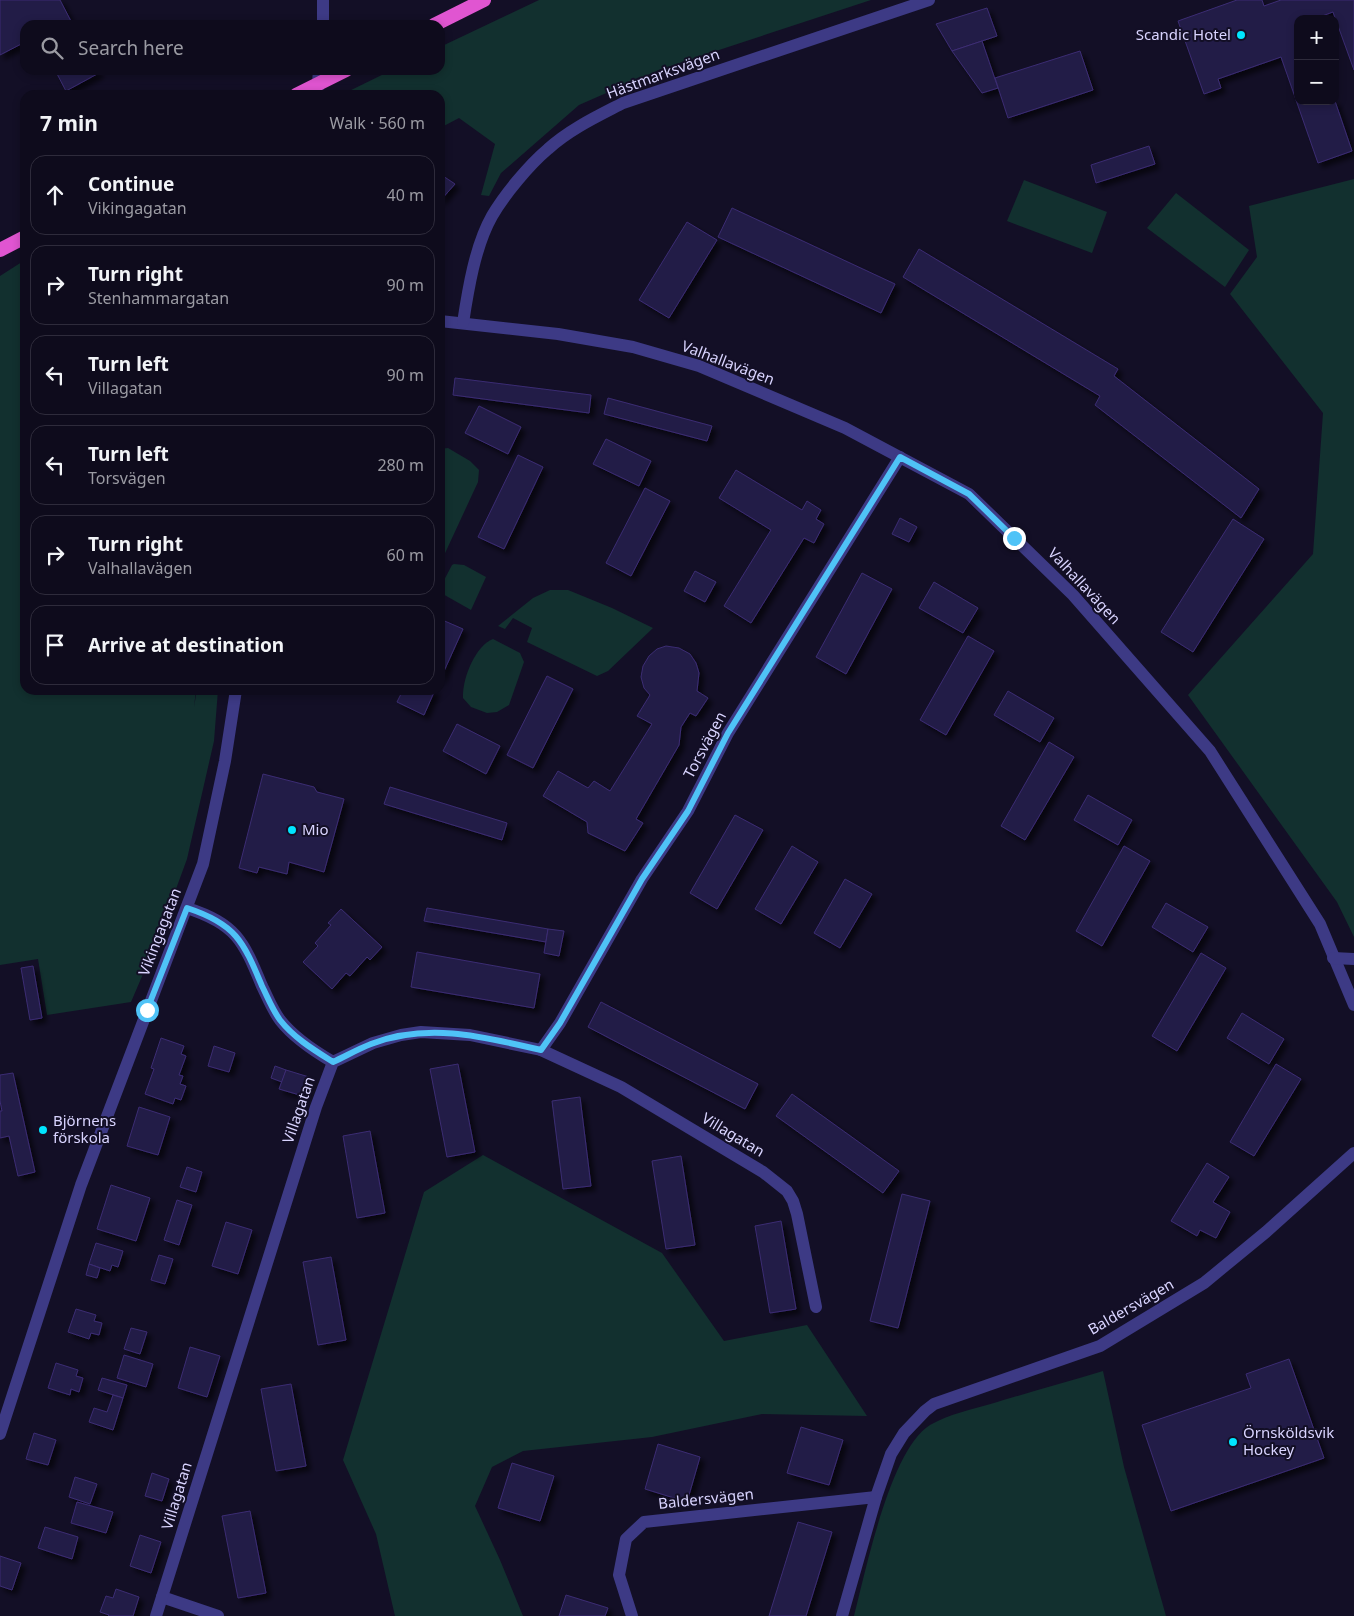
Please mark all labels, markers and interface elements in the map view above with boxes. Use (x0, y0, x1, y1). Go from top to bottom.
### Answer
map controls (1294, 15, 1339, 105)
button: + (1294, 15, 1339, 60)
search box (20, 20, 445, 75)
place label: Scandic Hotel (1136, 24, 1231, 44)
marker: Scandic Hotel (1235, 29, 1247, 41)
icon: search (38, 34, 66, 62)
text: Search here (78, 35, 184, 61)
street label: Hästmarksvägen (603, 43, 722, 103)
button: − (1294, 60, 1339, 105)
text: 7 min (40, 109, 98, 137)
text: Walk · 560 m (330, 112, 425, 134)
text: Continue (88, 171, 174, 197)
icon: ahead (41, 181, 69, 209)
text: 40 m (387, 184, 424, 206)
text: Vikingagatan (88, 197, 187, 219)
text: Turn right (88, 261, 183, 287)
icon: right (41, 271, 69, 299)
text: 90 m (387, 274, 424, 296)
text: Stenhammargatan (88, 287, 229, 309)
street label: Valhallavägen (679, 335, 778, 389)
text: Turn left (88, 351, 169, 377)
icon: left (41, 361, 69, 389)
text: 90 m (387, 364, 424, 386)
text: Villagatan (88, 377, 162, 399)
text: Turn left (88, 441, 169, 467)
icon: left (41, 451, 69, 479)
text: 280 m (377, 454, 424, 476)
text: Torsvägen (88, 467, 166, 489)
route end (1003, 527, 1026, 550)
text: Turn right (88, 531, 183, 557)
icon: right (41, 541, 69, 569)
street label: Valhallavägen (1044, 543, 1125, 628)
text: 60 m (387, 544, 424, 566)
text: Valhallavägen (88, 557, 192, 579)
icon: arrive (41, 631, 69, 659)
text: Arrive at destination (88, 632, 284, 658)
street label: Torsvägen (678, 708, 730, 781)
place label: Mio (302, 819, 329, 839)
marker: Mio (286, 824, 298, 836)
street label: Vikingagatan (133, 885, 185, 978)
route start (136, 999, 159, 1022)
street label: Villagatan (277, 1073, 319, 1146)
street label: Villagatan (698, 1108, 769, 1161)
place label: Björnens förskola (53, 1110, 116, 1147)
marker: Björnens förskola (37, 1124, 49, 1136)
street label: Baldersvägen (1084, 1273, 1177, 1339)
place label: Örnsköldsvik Hockey (1243, 1422, 1334, 1459)
marker: Örnsköldsvik Hockey (1227, 1436, 1239, 1448)
street label: Villagatan (156, 1459, 196, 1532)
street label: Baldersvägen (657, 1483, 755, 1513)

